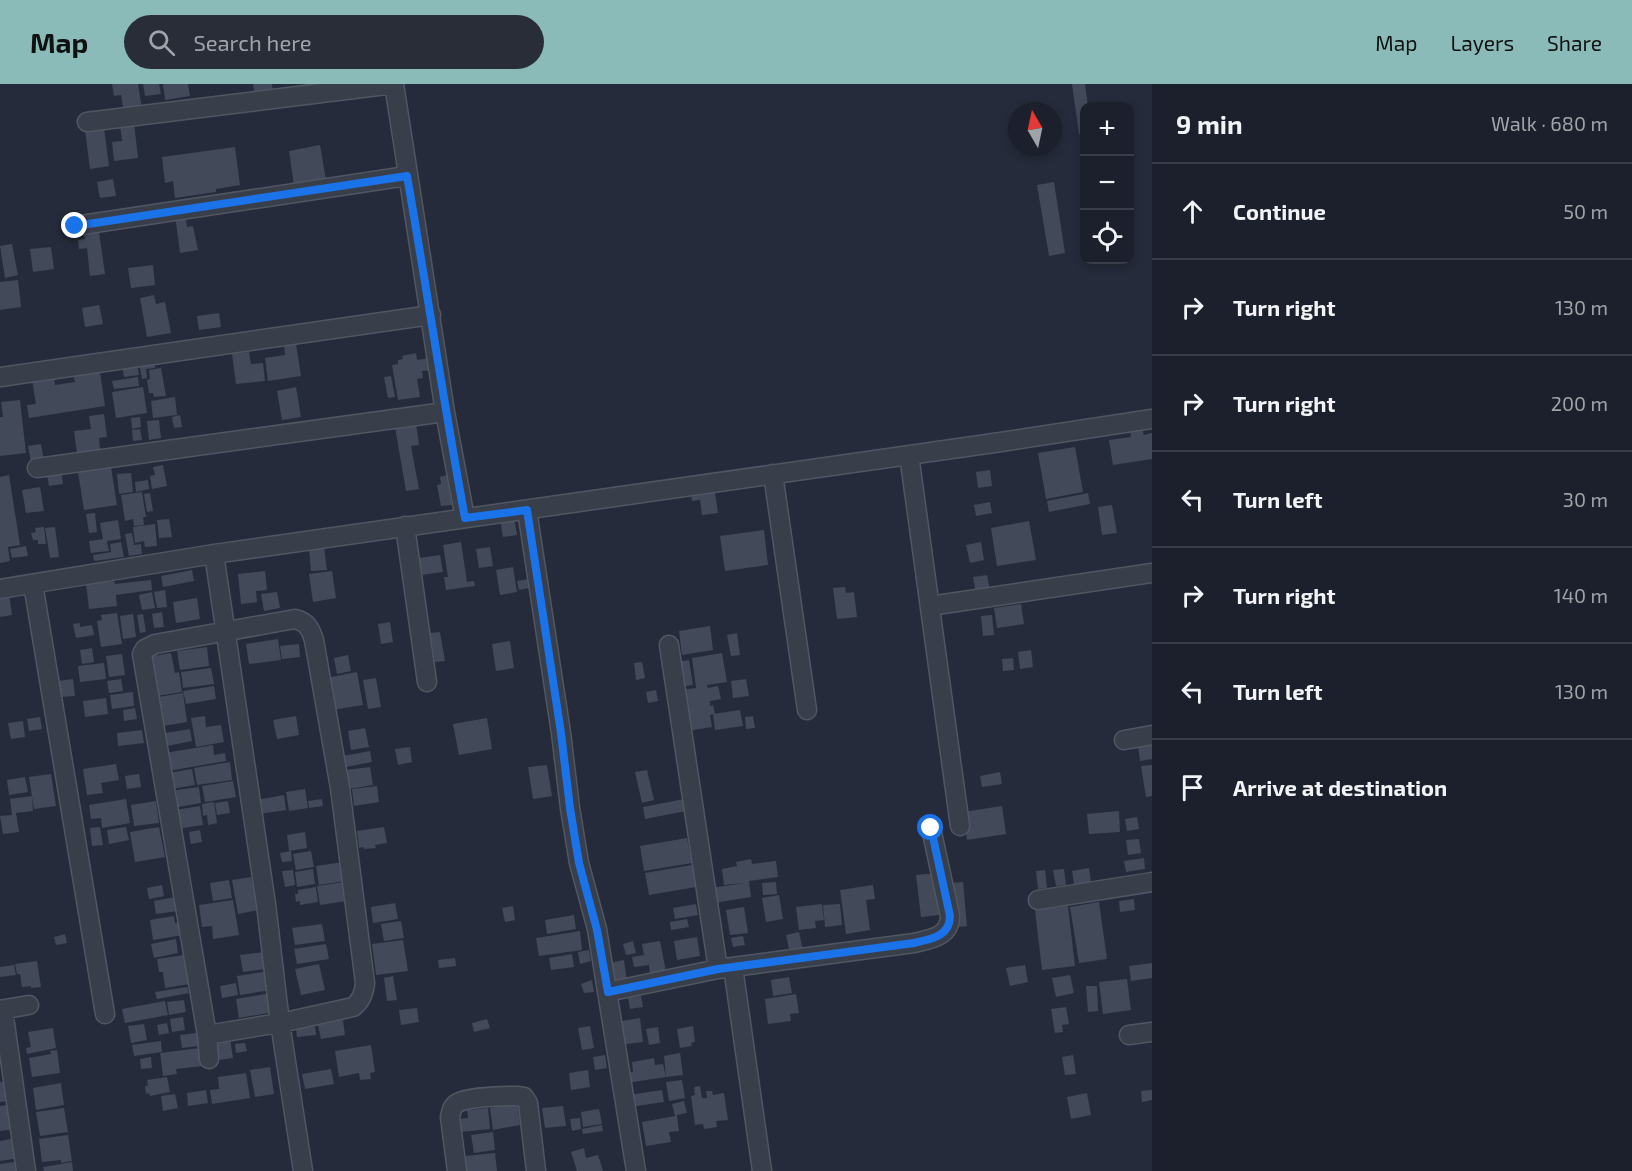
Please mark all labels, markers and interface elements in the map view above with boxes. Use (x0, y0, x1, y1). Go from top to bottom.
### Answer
search box (124, 15, 544, 69)
text: Map (30, 25, 88, 59)
icon: search (145, 26, 178, 59)
text: Search here (193, 29, 312, 55)
text: Map (1375, 30, 1417, 55)
text: Layers (1450, 30, 1514, 55)
text: Share (1547, 30, 1602, 55)
north arrow (1008, 102, 1062, 156)
map controls (1080, 102, 1134, 264)
button: + (1080, 102, 1134, 156)
text: 9 min (1176, 108, 1243, 139)
text: Walk · 680 m (1491, 111, 1608, 135)
button: − (1080, 156, 1134, 210)
icon: ahead (1176, 195, 1209, 228)
text: Continue (1233, 198, 1326, 224)
text: 50 m (1563, 199, 1608, 223)
button: locate (1080, 210, 1134, 264)
route end (61, 212, 87, 238)
icon: right (1176, 291, 1209, 324)
text: Turn right (1233, 294, 1335, 320)
text: 130 m (1555, 295, 1608, 319)
icon: right (1176, 387, 1209, 420)
text: Turn right (1233, 390, 1335, 416)
text: 200 m (1551, 391, 1608, 415)
icon: left (1176, 483, 1209, 516)
text: Turn left (1233, 486, 1322, 512)
text: 30 m (1563, 487, 1608, 511)
icon: right (1176, 579, 1209, 612)
text: Turn right (1233, 582, 1335, 608)
text: 140 m (1554, 583, 1608, 607)
icon: left (1176, 675, 1209, 708)
text: Turn left (1233, 678, 1322, 704)
text: 130 m (1555, 679, 1608, 703)
icon: arrive (1176, 771, 1209, 804)
text: Arrive at destination (1233, 774, 1447, 800)
route start (917, 814, 943, 840)

